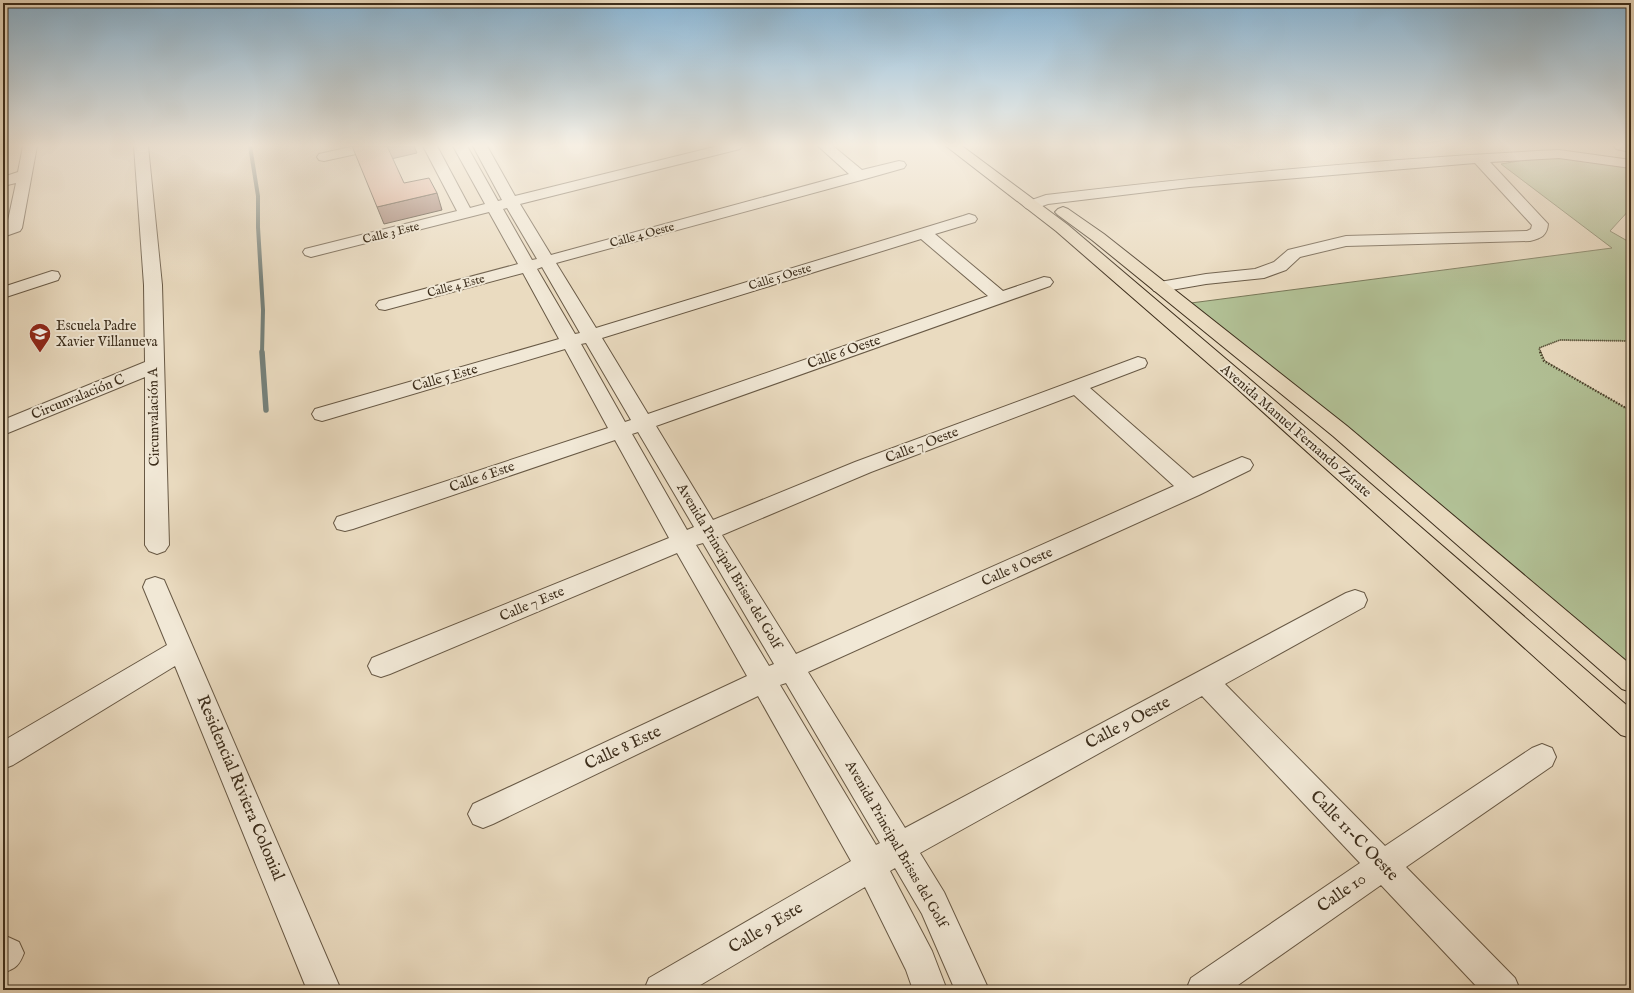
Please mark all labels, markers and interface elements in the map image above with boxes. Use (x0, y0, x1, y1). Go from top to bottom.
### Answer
street label: Calle 3 Este (361, 219, 421, 247)
street label: Calle 4 Oeste (608, 219, 676, 251)
street label: Calle 5 Oeste (747, 260, 814, 294)
street label: Calle 4 Este (426, 271, 487, 301)
place label: Escuela Padre Xavier Villanueva (56, 317, 159, 351)
school or university icon: Escuela Padre Xavier Villanueva (27, 321, 53, 354)
street label: Calle 6 Oeste (805, 331, 884, 373)
street label: Calle 5 Este (410, 360, 480, 396)
street label: Avenida Manuel Fernando Zárate (1216, 360, 1376, 502)
street label: Circunvalación A (144, 367, 164, 466)
street label: Circunvalación C (29, 370, 127, 424)
street label: Calle 7 Oeste (883, 423, 962, 467)
street label: Calle 6 Este (447, 457, 518, 497)
street label: Avenida Principal Brisas del Golf (672, 479, 787, 654)
street label: Calle 8 Oeste (979, 543, 1056, 591)
street label: Calle 7 Este (497, 582, 568, 626)
street label: Residencial Riviera Colonial (191, 692, 289, 884)
street label: Calle 9 Oeste (1082, 692, 1174, 754)
street label: Calle 8 Este (581, 721, 665, 775)
street label: Avenida Principal Brisas del Golf (840, 757, 953, 933)
street label: Calle 11-C Oeste (1305, 786, 1403, 886)
street label: Calle 10 (1314, 869, 1370, 917)
street label: Calle 9 Este (725, 898, 807, 958)

